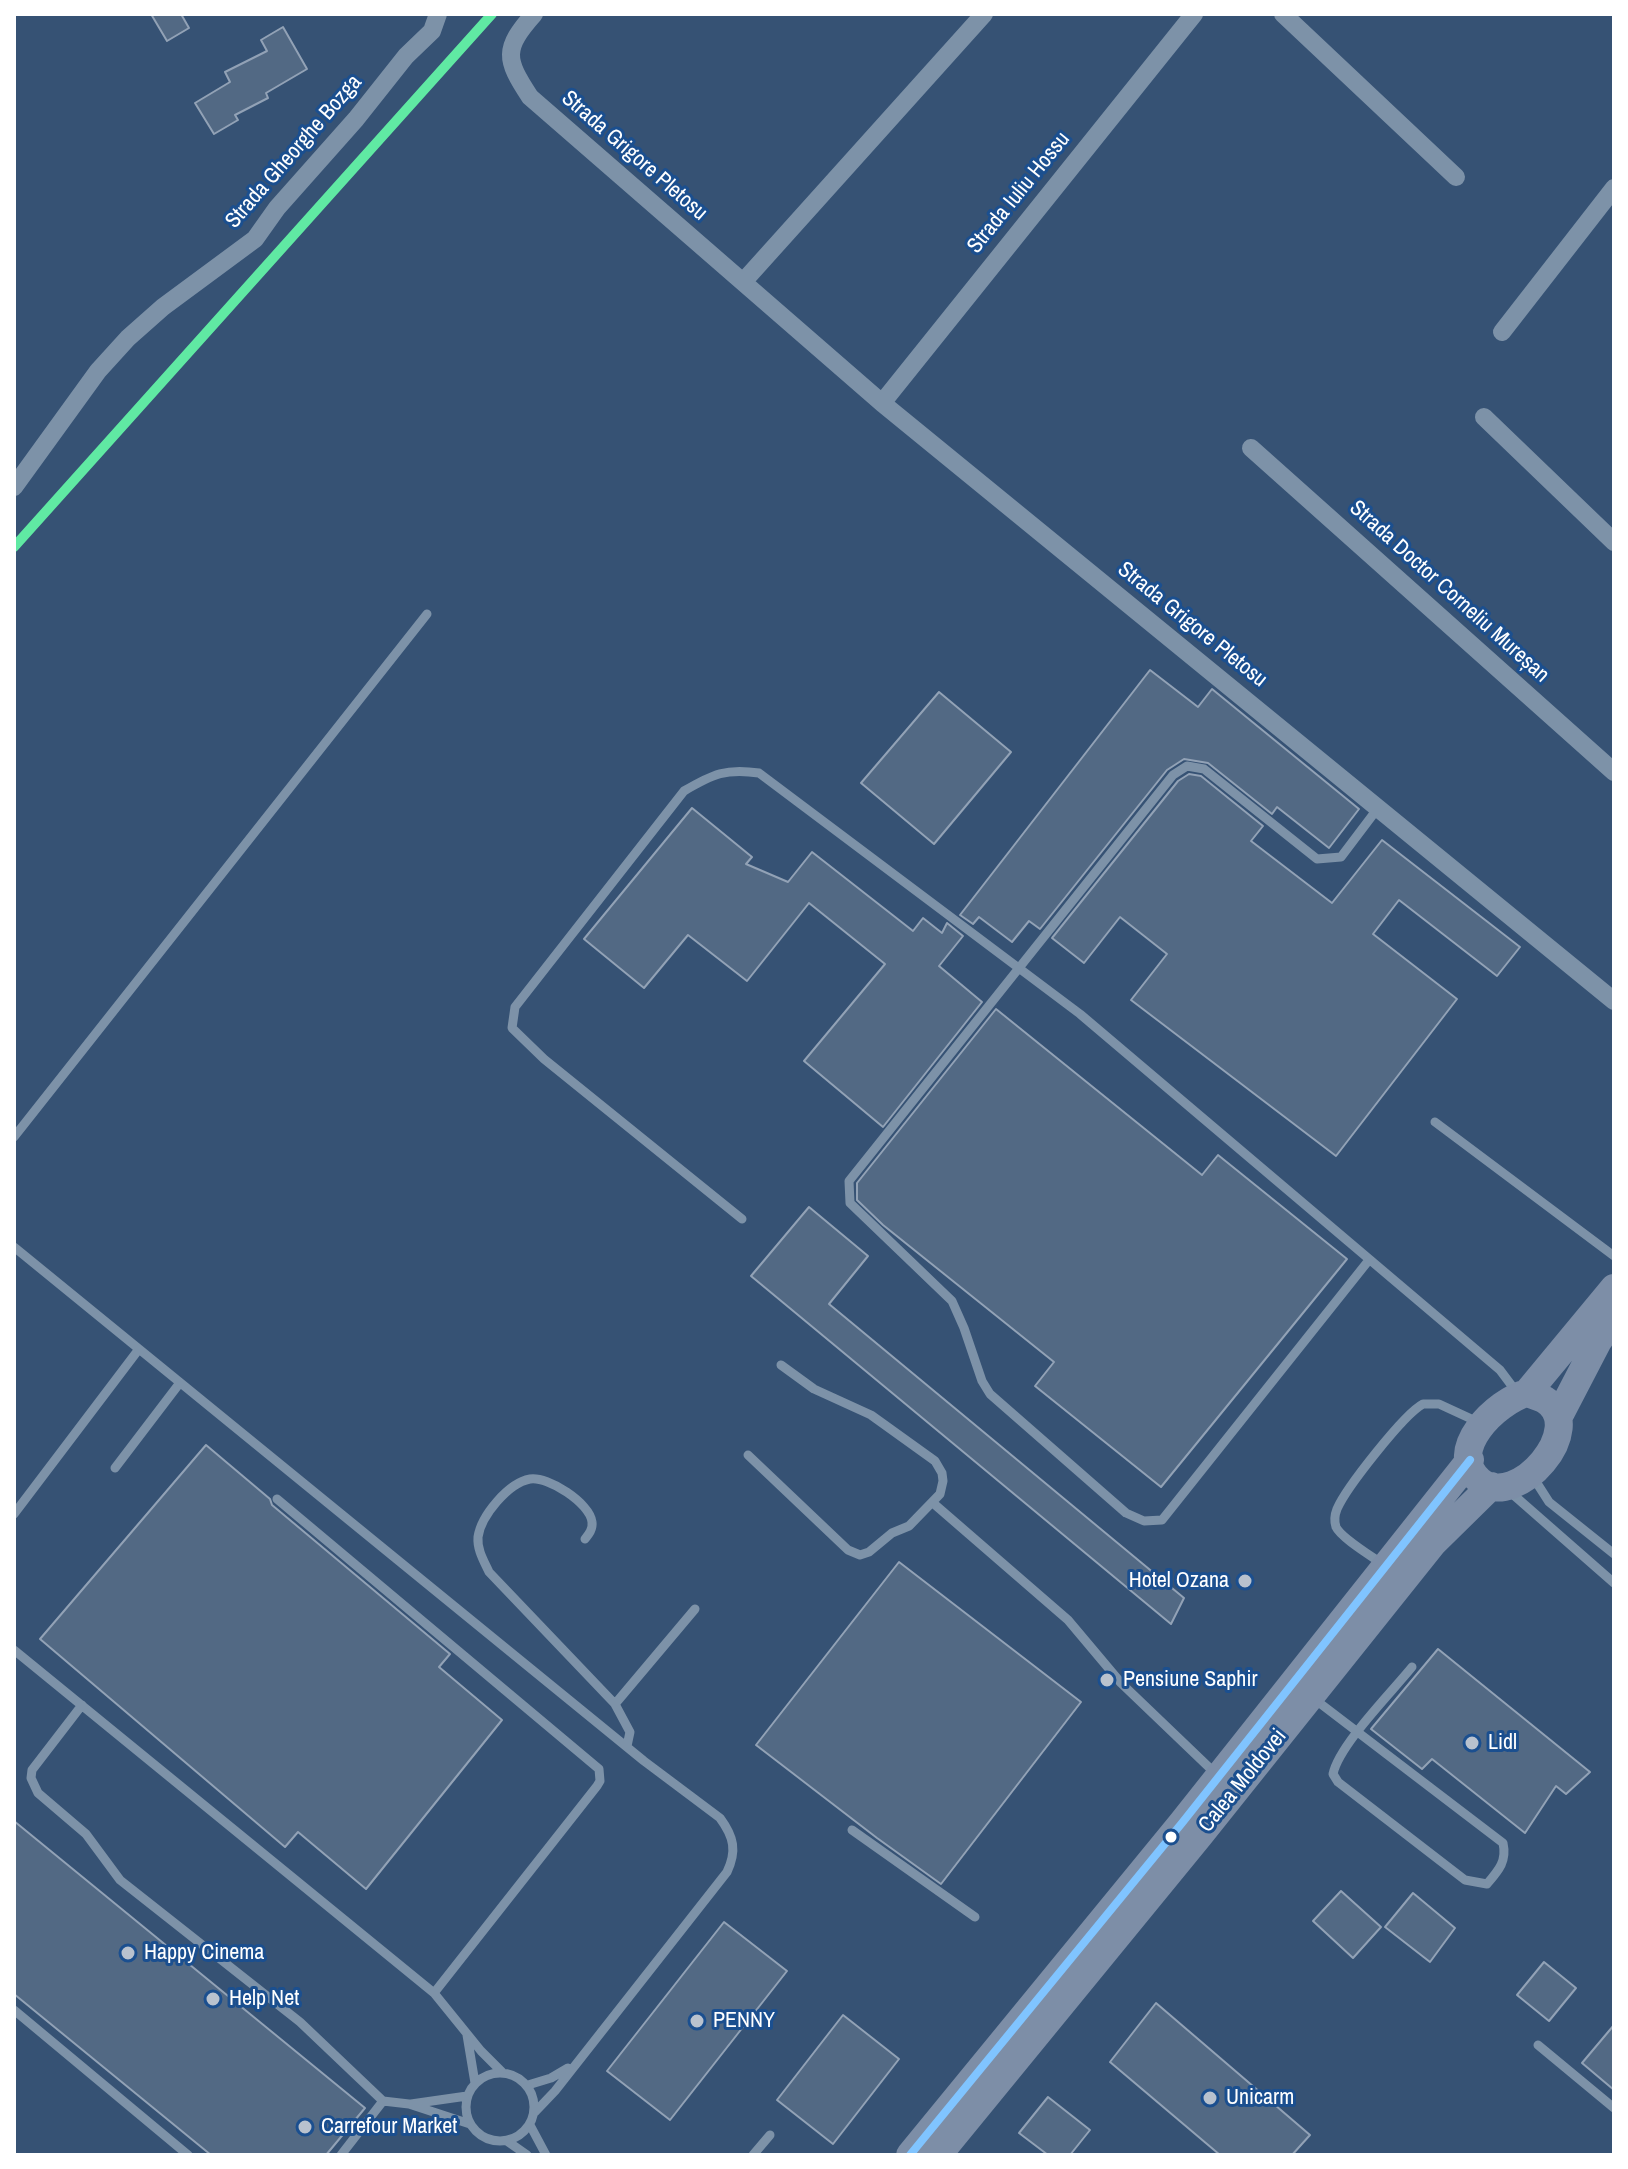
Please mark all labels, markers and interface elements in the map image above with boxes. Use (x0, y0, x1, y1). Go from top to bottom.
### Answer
street label: Strada Gheorghe Bozga (220, 70, 368, 234)
street label: Strada Grigore Pletosu (556, 86, 712, 226)
street label: Strada Iuliu Hossu (962, 127, 1076, 259)
street label: Strada Doctor Corneliu Mureșan (1344, 495, 1554, 689)
street label: Strada Grigore Pletosu (1112, 557, 1272, 693)
place label: Hotel Ozana (1129, 1568, 1229, 1594)
marker: Hotel Ozana (1236, 1572, 1254, 1590)
place label: Pensiune Saphir (1123, 1667, 1257, 1693)
marker: Pensiune Saphir (1098, 1671, 1116, 1689)
street label: Calea Moldovei (1193, 1724, 1293, 1838)
place label: Lidl (1488, 1730, 1517, 1756)
marker: Lidl (1463, 1734, 1481, 1752)
unlabelled marker (1163, 1829, 1179, 1845)
place label: Happy Cinema (144, 1940, 264, 1966)
marker: Happy Cinema (119, 1944, 137, 1962)
place label: Help Net (229, 1986, 299, 2012)
marker: Help Net (204, 1990, 222, 2008)
place label: PENNY (713, 2008, 775, 2034)
marker: PENNY (688, 2012, 706, 2030)
place label: Unicarm (1226, 2085, 1294, 2111)
marker: Unicarm (1201, 2089, 1219, 2107)
place label: Carrefour Market (321, 2114, 457, 2140)
marker: Carrefour Market (296, 2118, 314, 2136)

